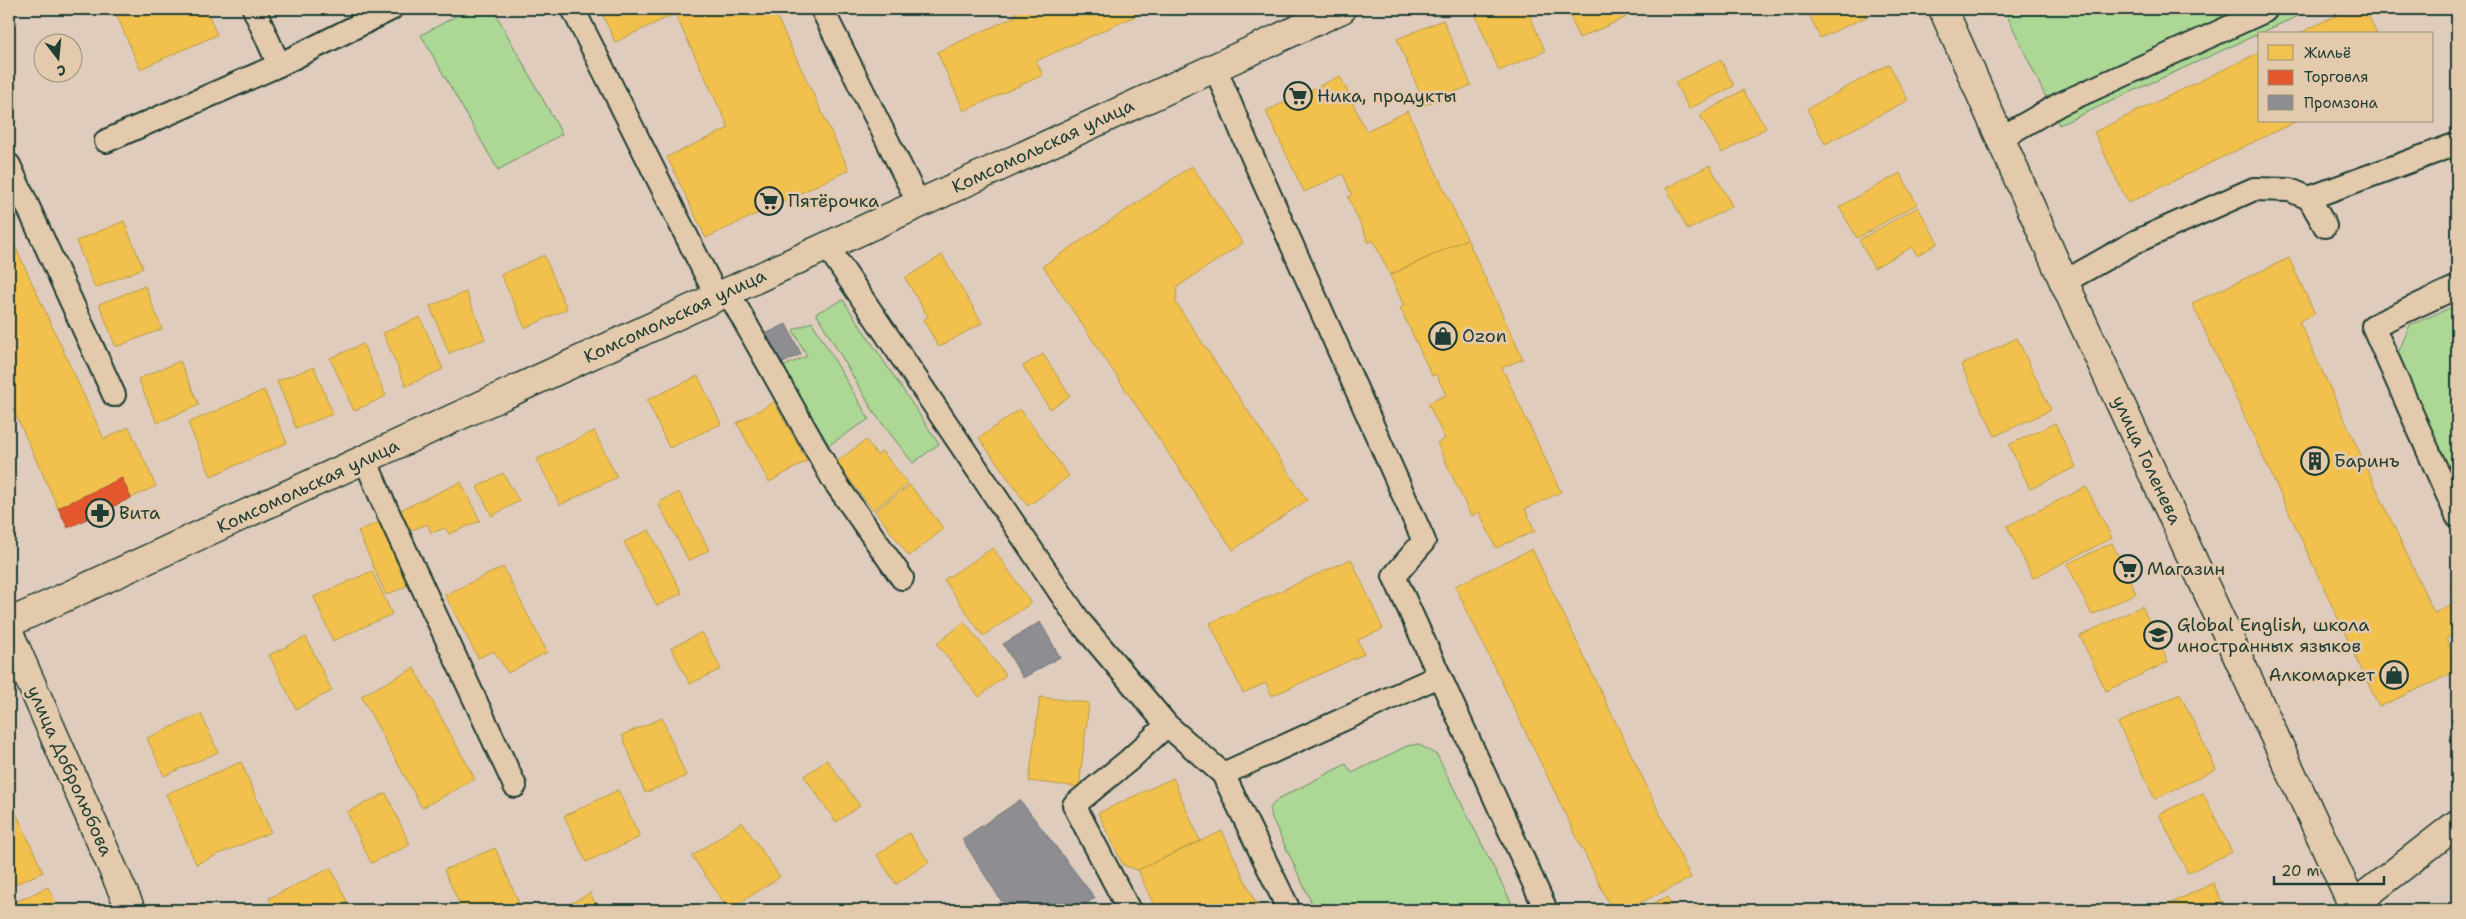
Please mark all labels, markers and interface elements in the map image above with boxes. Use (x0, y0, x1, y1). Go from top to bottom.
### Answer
north arrow (32, 32, 82, 82)
legend (2258, 32, 2434, 122)
text: Жильё (2304, 43, 2351, 63)
text: С (55, 61, 68, 80)
text: Торговля (2304, 67, 2369, 87)
supermarket icon: Ника, продукты (1283, 81, 1313, 111)
place label: Ника, продукты (1317, 84, 1457, 108)
street label: Комсомольская улица (948, 93, 1138, 199)
text: Промзона (2304, 93, 2379, 113)
supermarket icon: Пятёрочка (754, 186, 784, 216)
place label: Пятёрочка (788, 189, 879, 213)
street label: Комсомольская улица (580, 263, 770, 369)
shop icon: Ozon (1428, 321, 1458, 351)
place label: Ozon (1462, 324, 1507, 348)
street label: улица Голенева (2107, 392, 2187, 528)
street label: Комсомольская улица (213, 433, 403, 539)
building icon: Баринъ (2300, 446, 2330, 476)
place label: Баринъ (2334, 449, 2400, 473)
pharmacy icon: Вита (85, 498, 115, 528)
place label: Вита (119, 501, 160, 525)
supermarket icon: Магазин (2113, 554, 2143, 584)
place label: Магазин (2147, 557, 2225, 581)
place label: Global English, школа иностранных языков (2177, 613, 2370, 658)
school or university icon: Global English, школа иностранных языков (2143, 620, 2173, 650)
shop icon: Алкомаркет (2379, 660, 2409, 690)
place label: Алкомаркет (2269, 663, 2376, 687)
street label: улица Добролюбова (22, 682, 118, 860)
scale bar (2274, 854, 2384, 886)
text: 20 m (2281, 861, 2320, 881)

